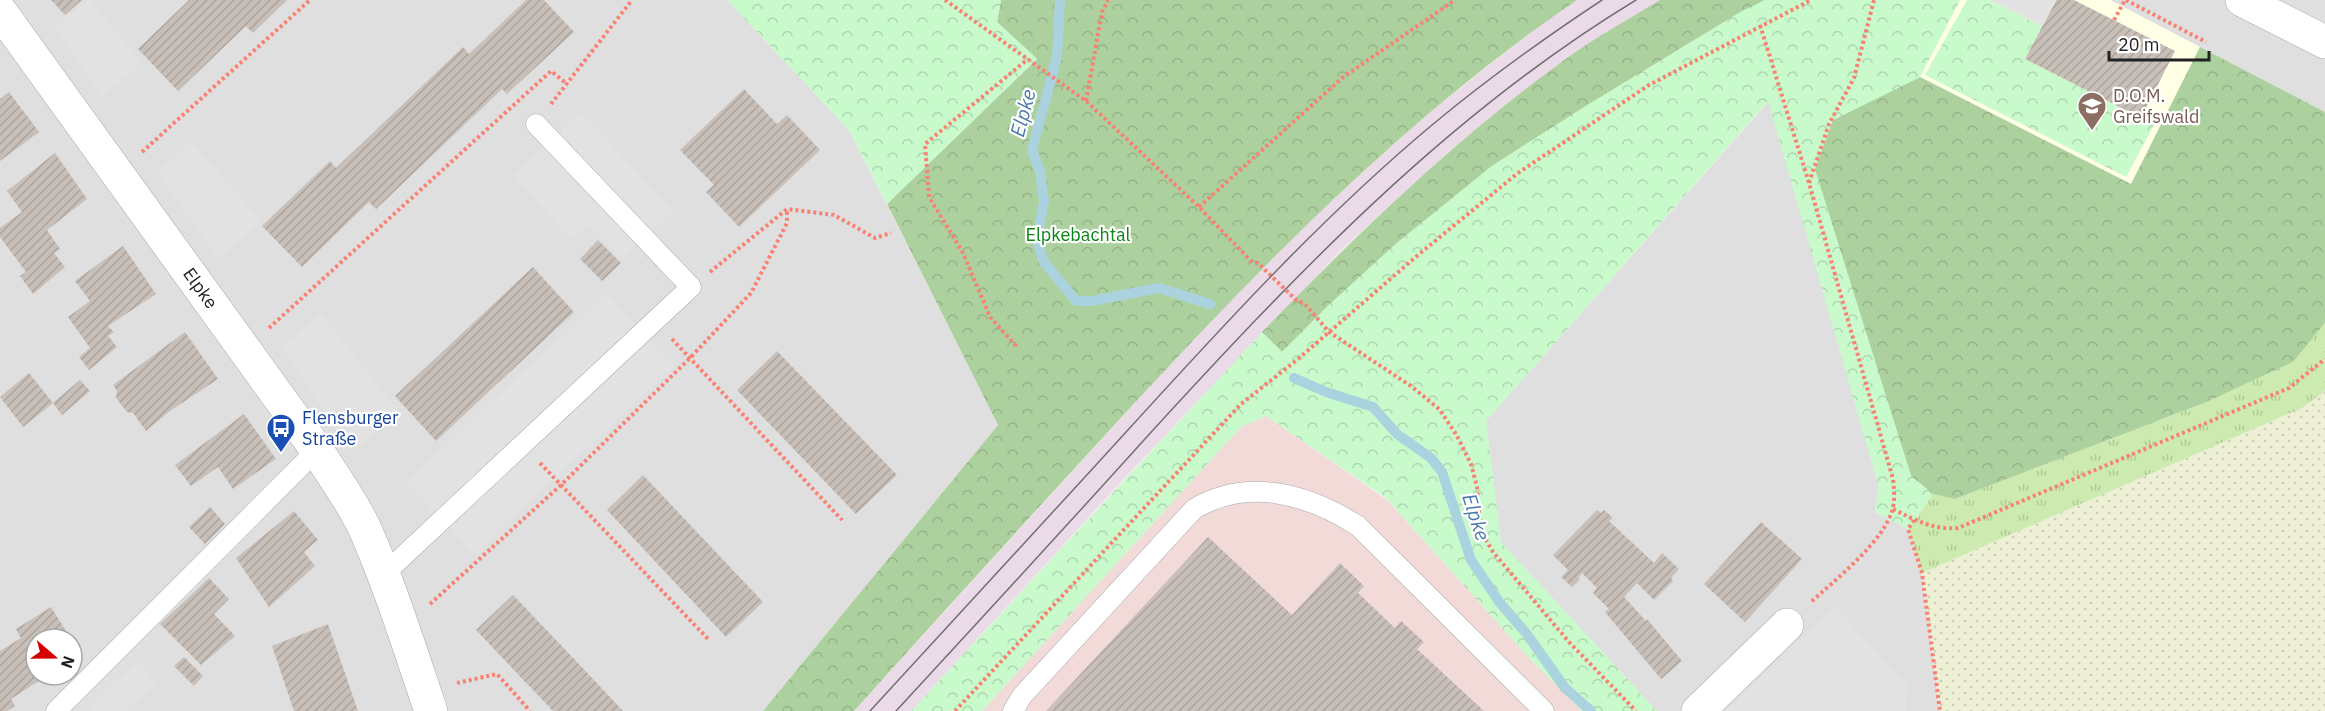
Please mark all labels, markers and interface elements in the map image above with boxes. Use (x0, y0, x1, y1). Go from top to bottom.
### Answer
scale bar (2109, 24, 2210, 62)
text: 20 m (2118, 33, 2160, 56)
place label: D.O.M. Greifswald (2113, 84, 2199, 128)
water label: Elpke (1003, 86, 1042, 140)
school or university icon: D.O.M. Greifswald (2076, 90, 2108, 132)
park label: Elpkebachtal (1025, 223, 1131, 246)
street label: Elpke (178, 263, 223, 313)
place label: Flensburger Straße (302, 406, 399, 450)
bus stop icon: Flensburger Straße (265, 412, 297, 454)
water label: Elpke (1456, 490, 1497, 544)
north arrow (24, 627, 84, 687)
text: N (57, 653, 79, 671)

